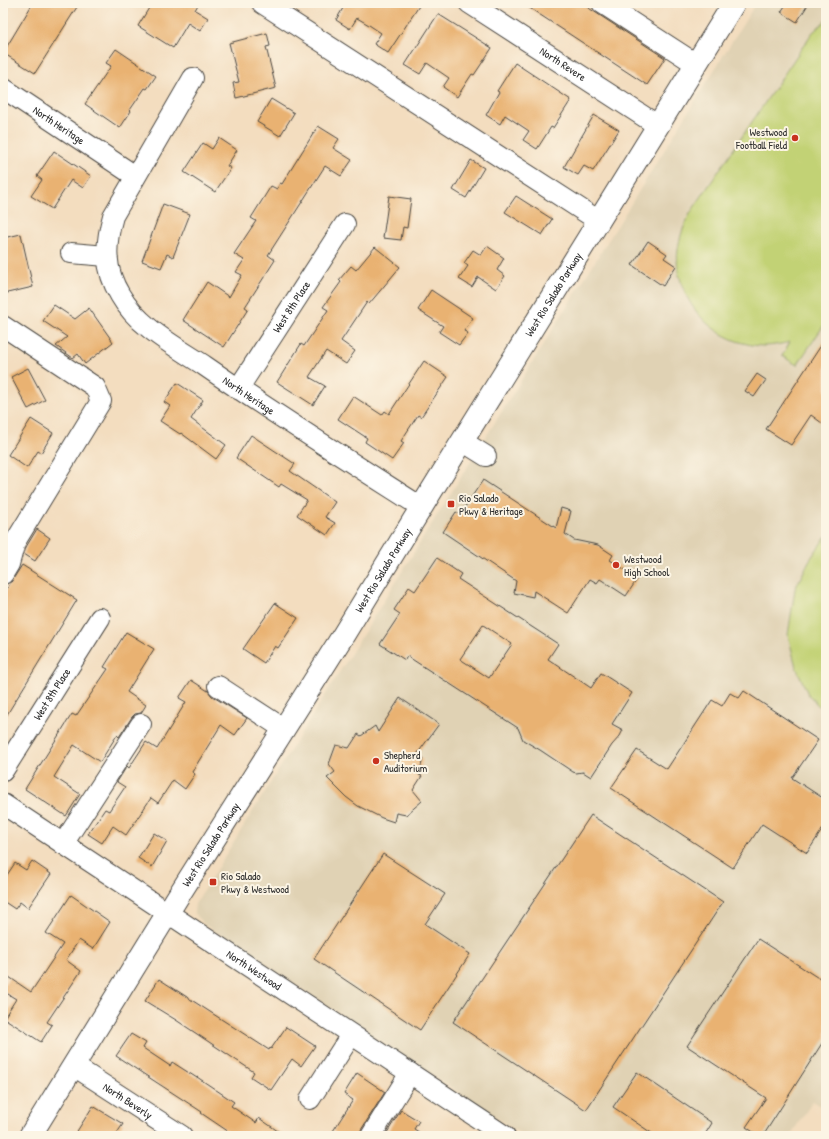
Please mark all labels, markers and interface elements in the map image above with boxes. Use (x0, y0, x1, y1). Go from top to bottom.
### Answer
street label: North Revere (537, 44, 589, 84)
street label: North Heritage (30, 103, 88, 148)
place label: Westwood Football Field (735, 125, 788, 152)
marker: Westwood Football Field (790, 133, 800, 143)
street label: West Rio Salado Parkway (522, 249, 585, 339)
street label: West 8th Place (269, 278, 313, 335)
street label: North Heritage (220, 373, 278, 418)
place label: Rio Salado Pkwy & Heritage (459, 491, 524, 518)
marker: Rio Salado Pkwy & Heritage (446, 499, 456, 509)
street label: West Rio Salado Parkway (352, 525, 414, 615)
place label: Westwood High School (624, 552, 669, 579)
marker: Westwood High School (611, 560, 621, 570)
street label: West 8th Place (30, 665, 74, 723)
place label: Shepherd Auditorium (384, 748, 428, 775)
marker: Shepherd Auditorium (371, 756, 381, 766)
street label: West Rio Salado Parkway (179, 800, 243, 889)
place label: Rio Salado Pkwy & Westwood (221, 869, 290, 896)
marker: Rio Salado Pkwy & Westwood (208, 877, 218, 887)
street label: North Westwood (224, 947, 285, 994)
street label: North Beverly (100, 1080, 155, 1122)

